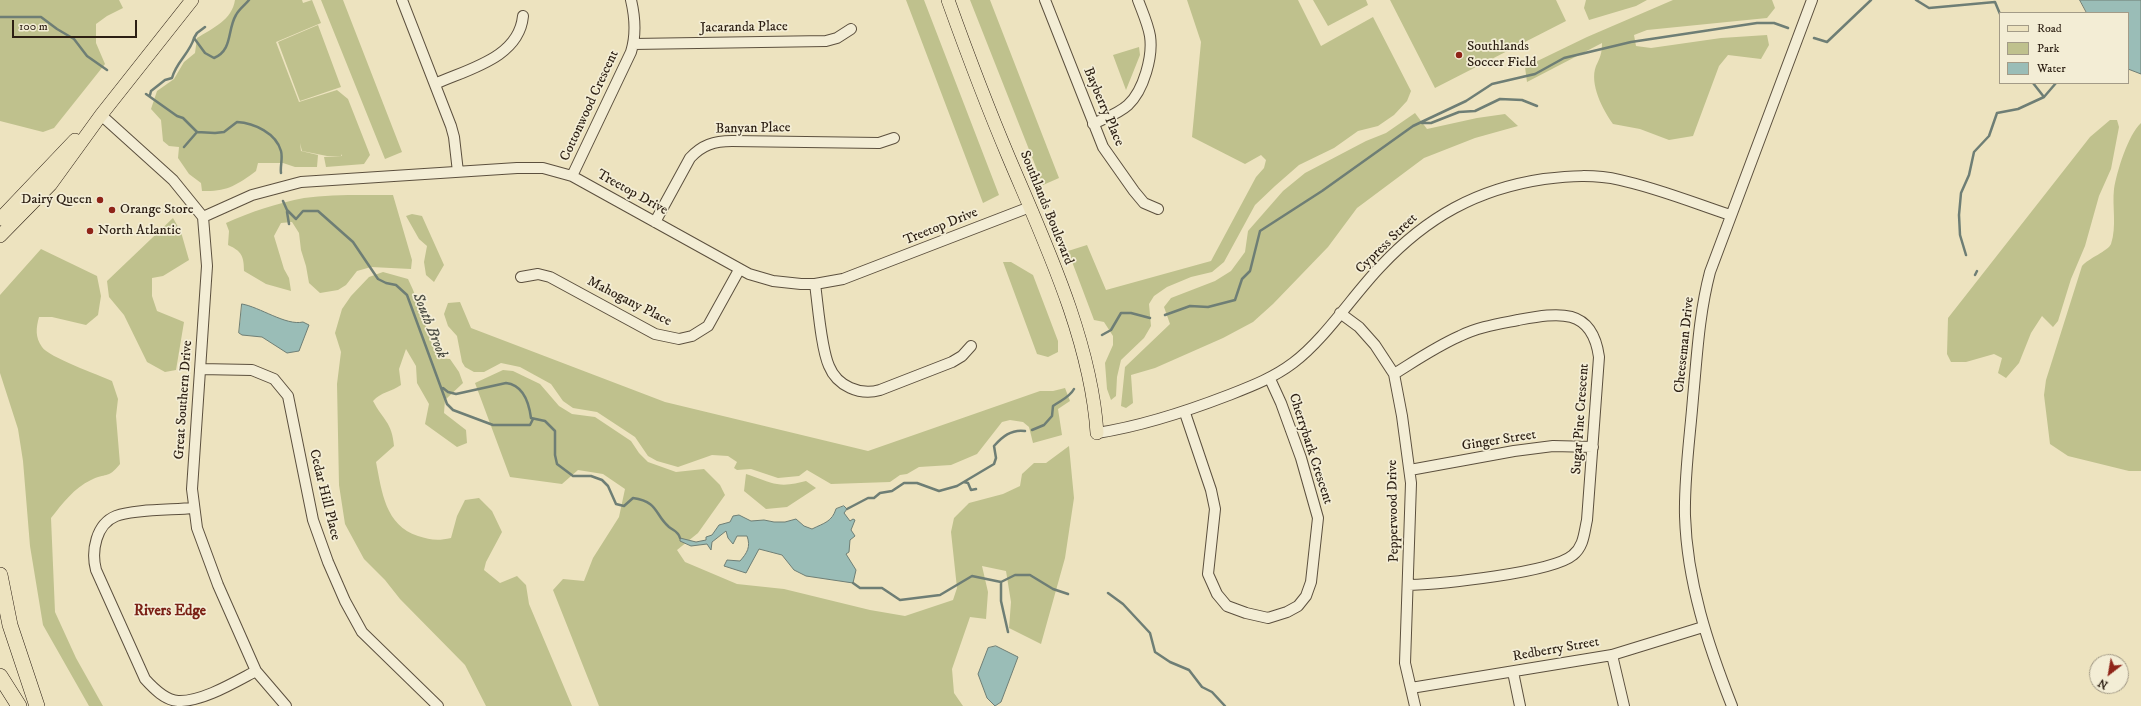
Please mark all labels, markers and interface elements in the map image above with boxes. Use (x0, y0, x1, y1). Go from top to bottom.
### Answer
scale bar (14, 12, 139, 38)
legend (1999, 12, 2129, 84)
text: 100 m (19, 19, 48, 34)
street label: Jacaranda Place (700, 19, 788, 37)
text: Road (2037, 21, 2062, 36)
place label: Southlands Soccer Field (1467, 39, 1536, 72)
text: Park (2037, 41, 2059, 56)
street label: Cottonwood Crescent (557, 48, 623, 164)
marker: Southlands Soccer Field (1454, 50, 1464, 60)
text: Water (2037, 61, 2066, 76)
street label: Bayberry Place (1079, 65, 1127, 149)
street label: Banyan Place (715, 120, 791, 138)
street label: Southlands Boulevard (1015, 149, 1077, 267)
street label: Treetop Drive (594, 167, 670, 219)
place label: Dairy Queen (21, 192, 92, 208)
marker: Dairy Queen (95, 195, 105, 205)
place label: Orange Store (120, 202, 194, 218)
marker: Orange Store (107, 205, 117, 215)
street label: Treetop Drive (901, 205, 981, 249)
street label: Cypress Street (1353, 210, 1421, 278)
place label: North Atlantic (98, 223, 181, 239)
marker: North Atlantic (85, 226, 95, 236)
street label: Mahogany Place (584, 274, 674, 330)
water label: South Brook (408, 291, 450, 361)
street label: Cheeseman Drive (1672, 296, 1698, 394)
street label: Great Southern Drive (171, 340, 197, 460)
street label: Sugar Pine Crescent (1569, 363, 1593, 475)
street label: Cherrybark Crescent (1284, 391, 1336, 507)
street label: Ginger Street (1461, 427, 1537, 455)
street label: Cedar Hill Place (305, 448, 343, 542)
street label: Pepperwood Drive (1385, 460, 1403, 562)
district label: Rivers Edge (134, 603, 206, 621)
street label: Redberry Street (1511, 634, 1601, 666)
north arrow (2089, 654, 2129, 694)
text: N (2096, 675, 2111, 692)

